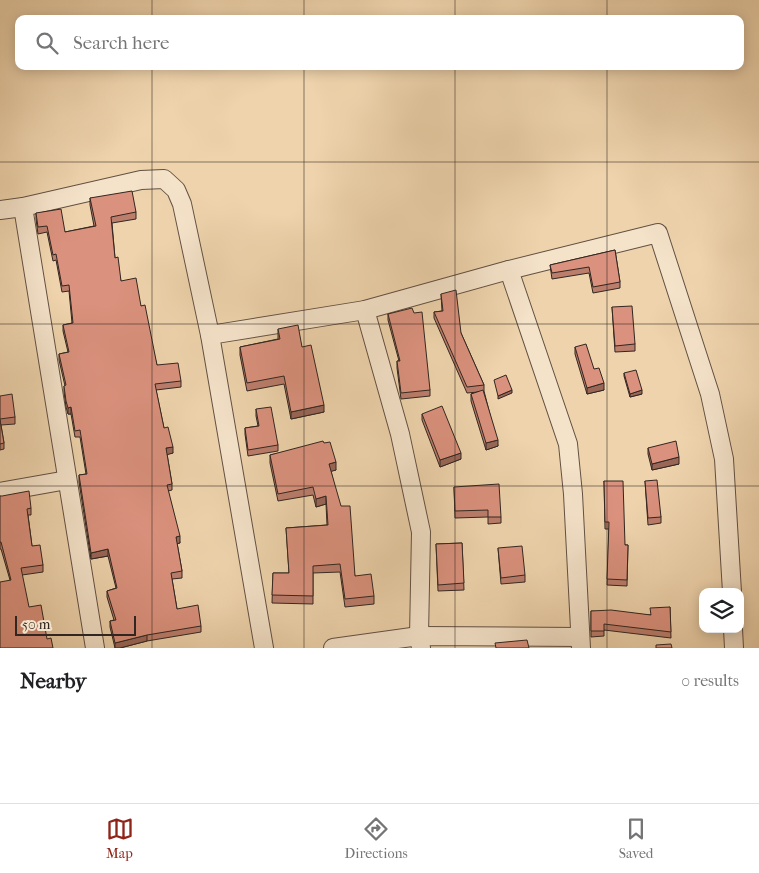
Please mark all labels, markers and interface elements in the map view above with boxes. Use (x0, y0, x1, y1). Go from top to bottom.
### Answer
search box (15, 15, 744, 70)
icon: search (33, 29, 61, 57)
text: Search here (73, 32, 169, 54)
map controls (699, 588, 744, 633)
button: layers (699, 588, 744, 633)
scale bar (15, 613, 136, 636)
text: 50 m (22, 616, 50, 633)
text: Nearby (20, 669, 86, 693)
text: 0 results (681, 671, 739, 690)
tab: Map (106, 815, 134, 862)
tab: Directions (345, 815, 408, 862)
tab: Saved (619, 815, 653, 862)

